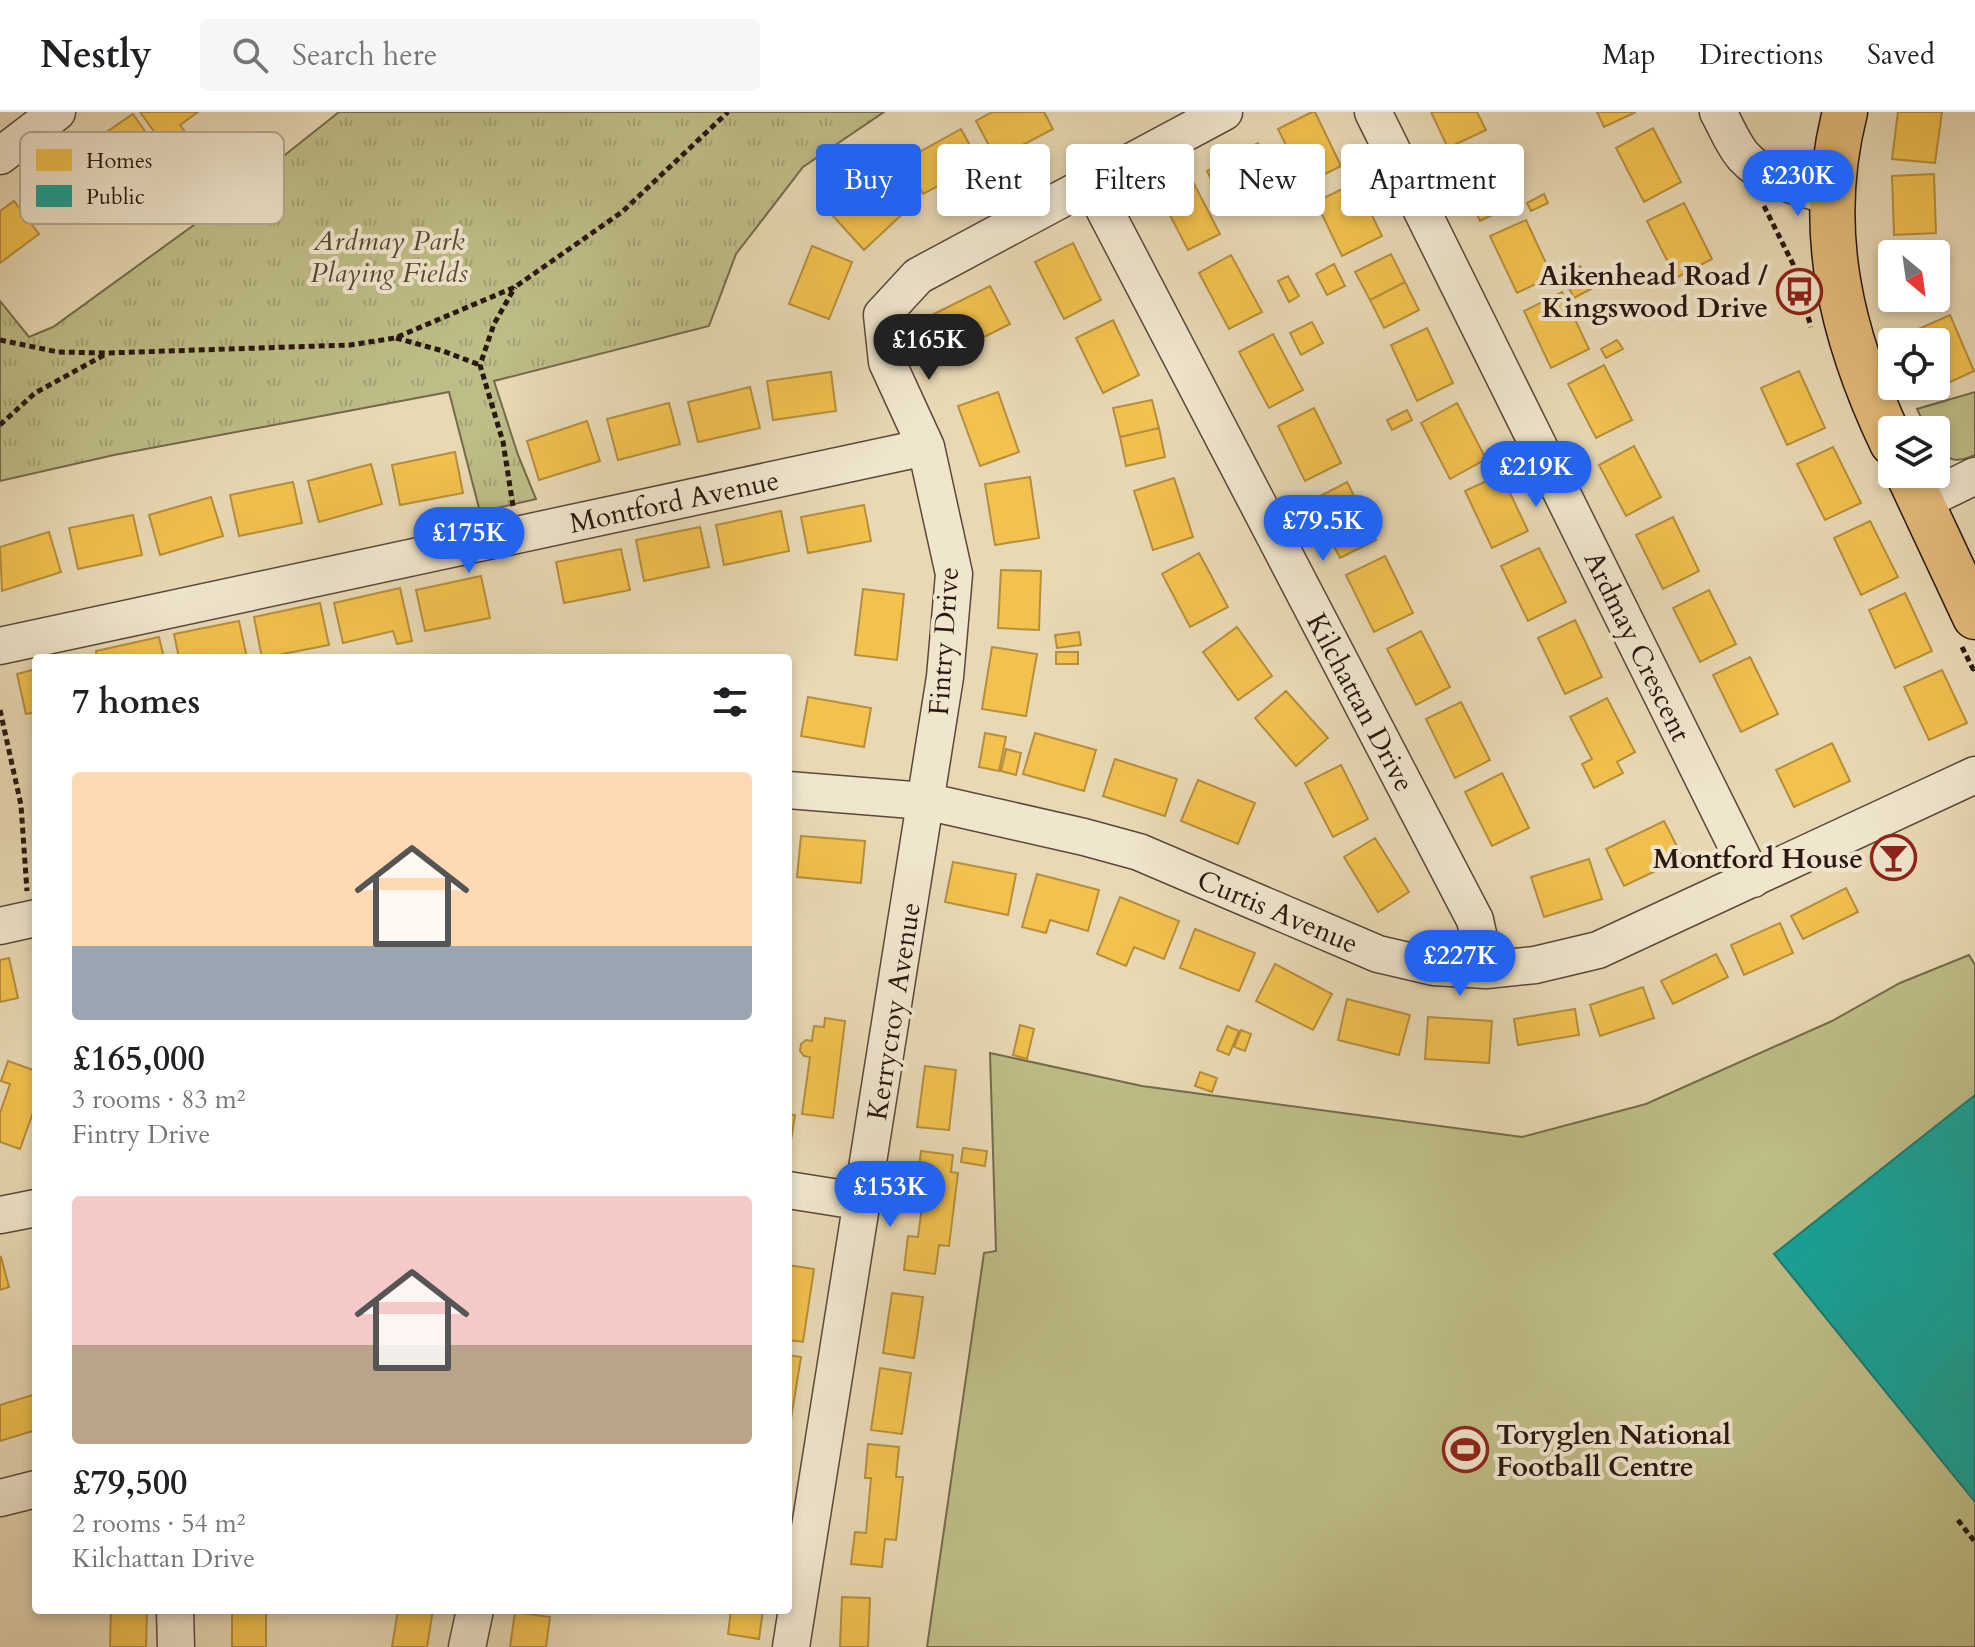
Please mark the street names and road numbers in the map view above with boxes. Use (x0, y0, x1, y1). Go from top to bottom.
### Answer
street label: Montford Avenue (566, 461, 783, 543)
street label: Ardmay Crescent (1575, 545, 1700, 748)
street label: Fintry Drive (920, 566, 968, 717)
street label: Kilchattan Drive (1297, 607, 1423, 798)
street label: Curtis Avenue (1191, 861, 1364, 963)
street label: Kerrycroy Avenue (858, 900, 930, 1123)

